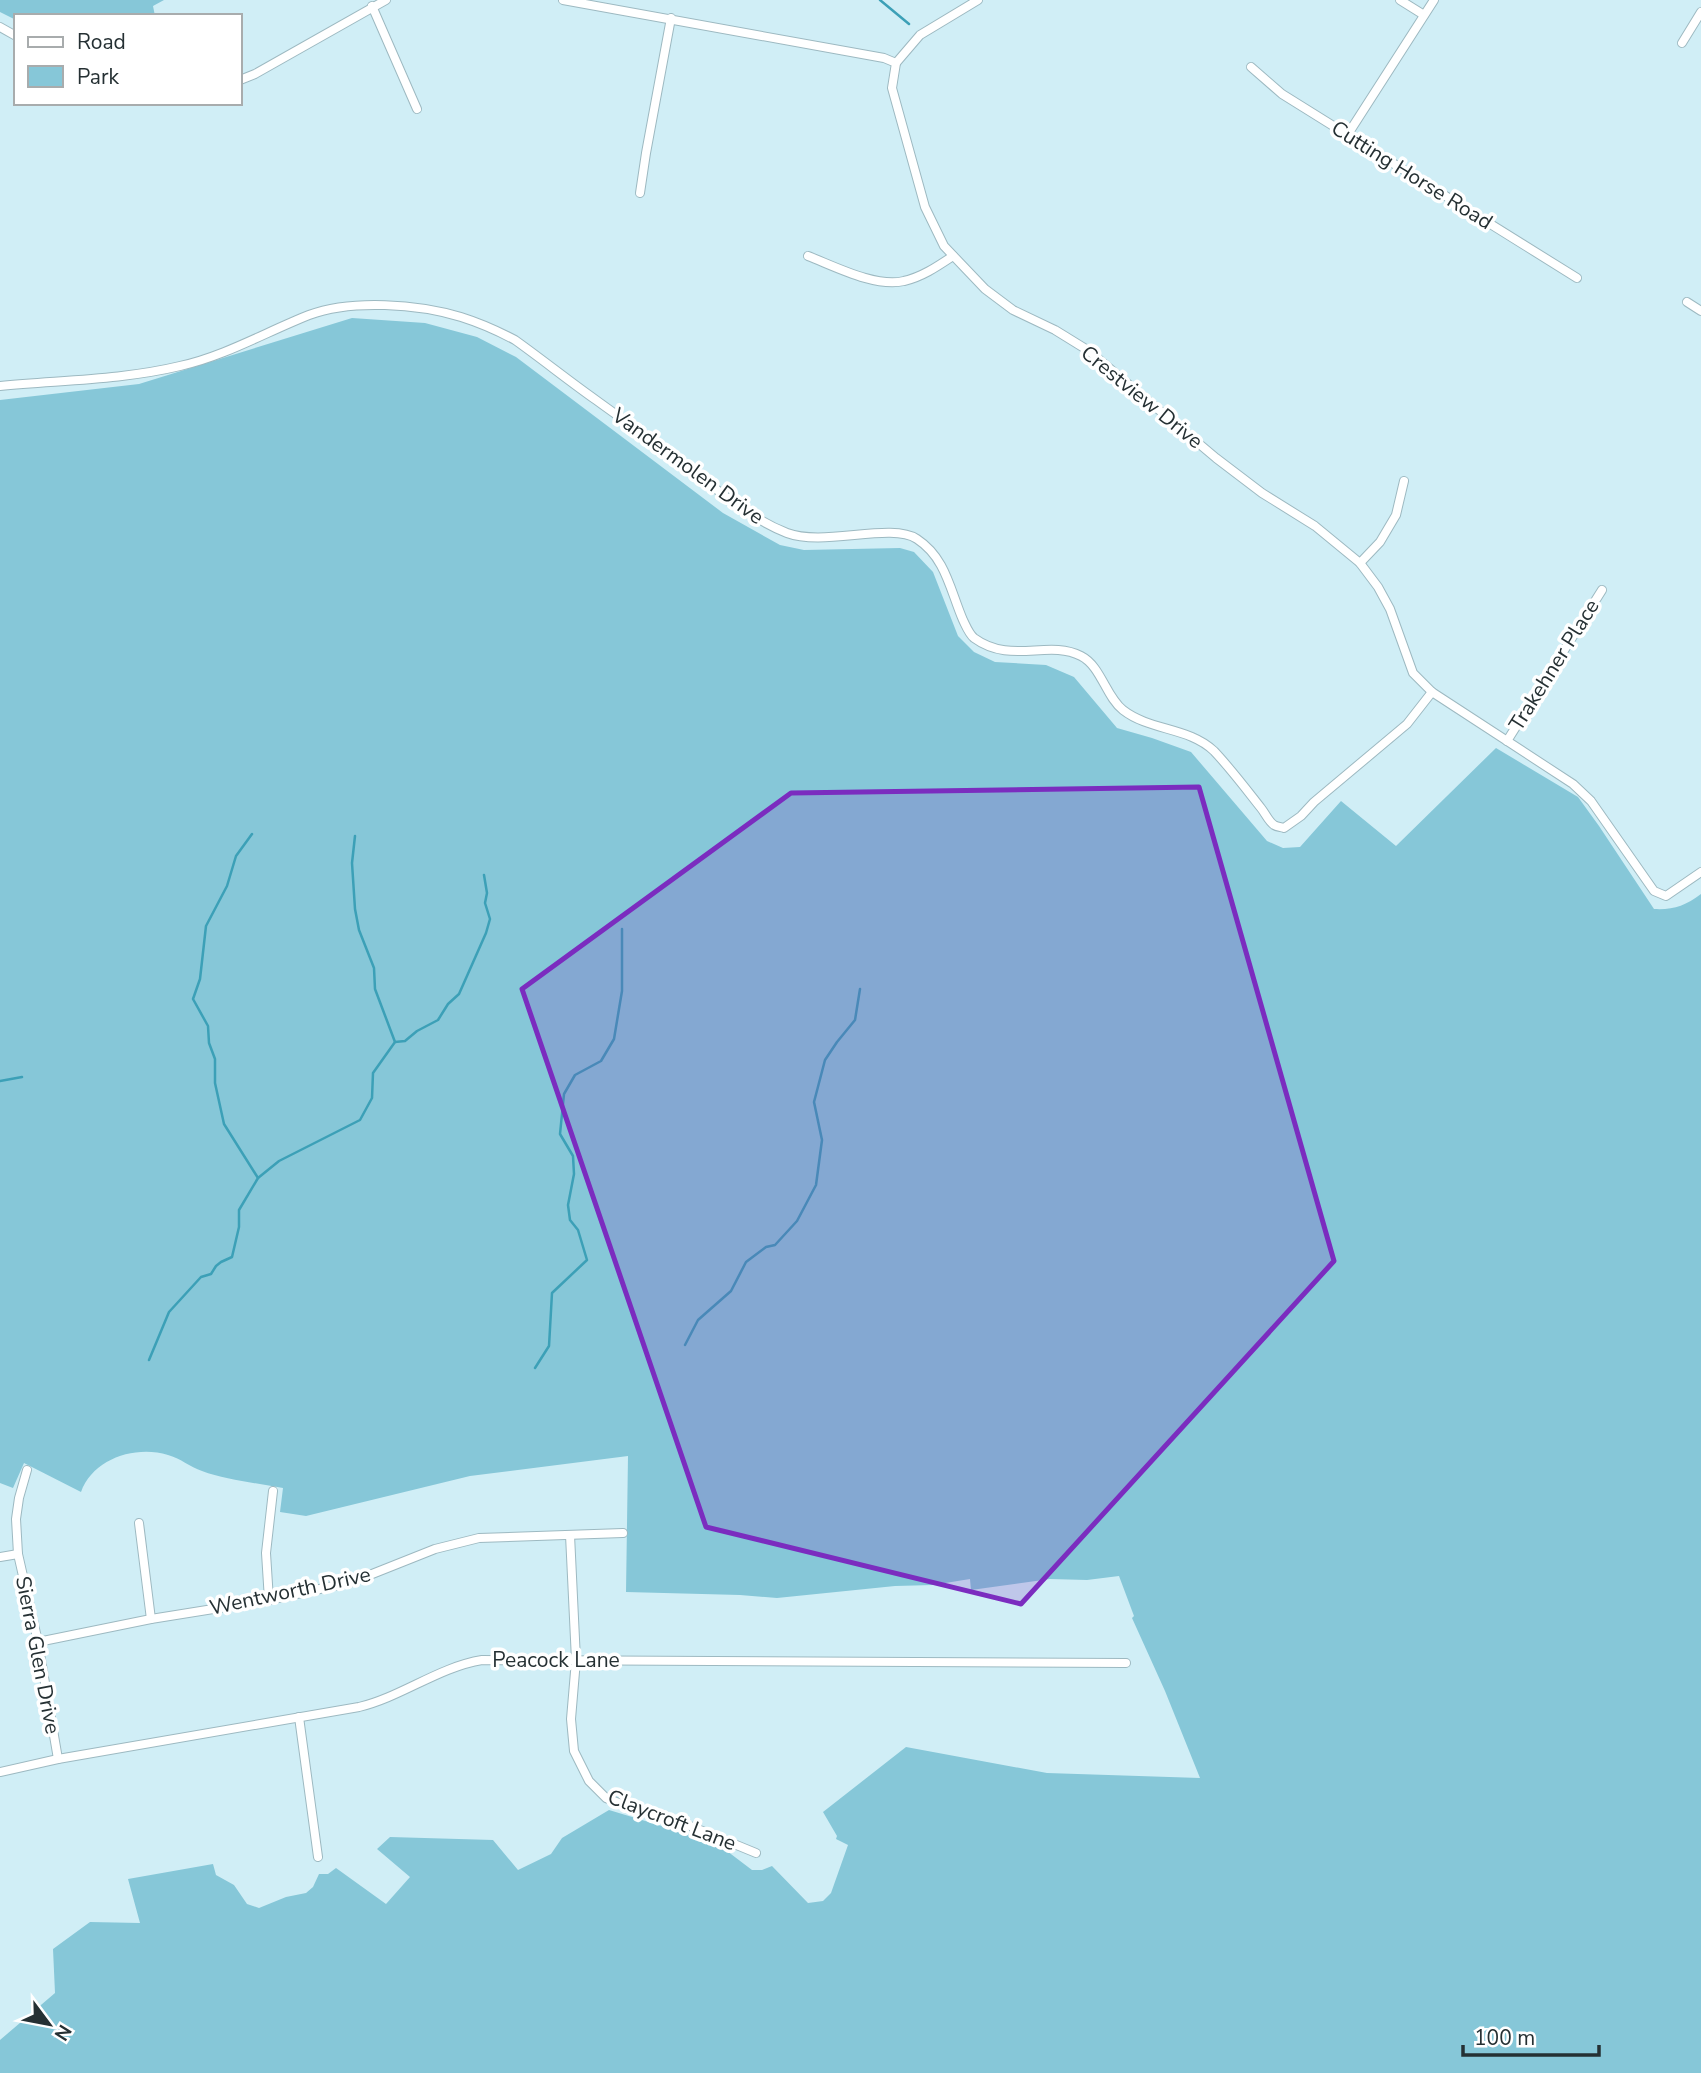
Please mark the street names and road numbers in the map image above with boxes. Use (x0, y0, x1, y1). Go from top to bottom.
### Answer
street label: Cutting Horse Road (1326, 114, 1498, 236)
street label: Crestview Drive (1075, 339, 1209, 455)
street label: Vandermolen Drive (606, 401, 770, 531)
street label: Trakehner Place (1502, 594, 1606, 736)
street label: Wentworth Drive (207, 1560, 373, 1622)
street label: Sierra Glen Drive (9, 1574, 67, 1736)
street label: Peacock Lane (492, 1646, 620, 1674)
street label: Claycroft Lane (604, 1783, 740, 1857)

